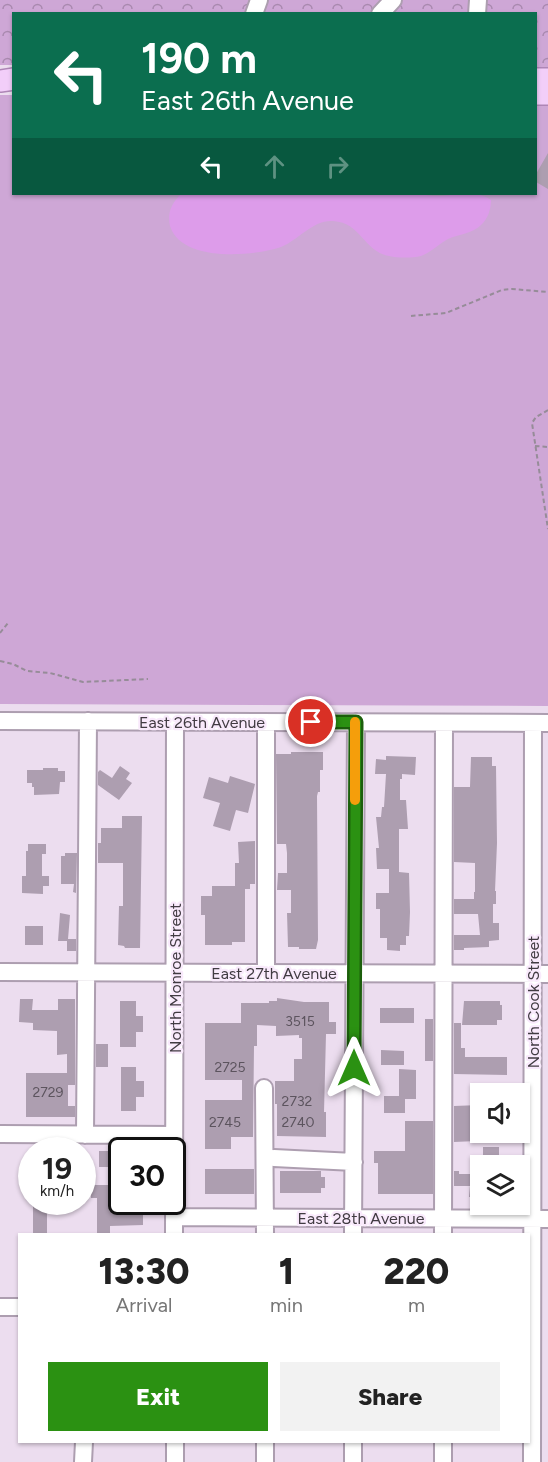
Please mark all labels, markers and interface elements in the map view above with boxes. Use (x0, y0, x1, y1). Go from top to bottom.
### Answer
text: 190 m (141, 33, 257, 84)
icon: left (42, 36, 120, 114)
text: East 26th Avenue (141, 84, 354, 117)
icon: left (195, 150, 228, 183)
icon: ahead (258, 150, 291, 183)
icon: right (321, 150, 354, 183)
pin (285, 696, 336, 747)
icon: arrive (294, 705, 327, 738)
street label: East 26th Avenue (139, 713, 265, 732)
street label: North Monroe Street (166, 903, 185, 1053)
street label: North Cook Street (524, 936, 543, 1068)
street label: East 27th Avenue (211, 964, 337, 983)
house number: 3515 (285, 1013, 315, 1030)
position arrow (322, 1036, 386, 1100)
house number: 2725 (214, 1059, 246, 1076)
map controls (470, 1083, 530, 1215)
button: sound (470, 1083, 530, 1143)
house number: 2729 (32, 1084, 64, 1101)
house number: 2732 (282, 1093, 312, 1110)
house number: 2745 (209, 1114, 241, 1131)
house number: 2740 (281, 1114, 315, 1131)
speed limit sign: 30 (108, 1137, 186, 1215)
text: 19 (42, 1150, 72, 1187)
button: layers (470, 1155, 530, 1215)
text: km/h (40, 1182, 74, 1200)
street label: East 28th Avenue (298, 1209, 425, 1228)
text: 13:30 (99, 1250, 189, 1293)
text: 1 (279, 1250, 294, 1293)
text: 220 (384, 1250, 449, 1293)
text: Arrival (116, 1293, 172, 1317)
text: min (270, 1293, 303, 1317)
text: m (408, 1293, 425, 1317)
button: Exit (48, 1362, 268, 1431)
button: Share (280, 1362, 500, 1431)

